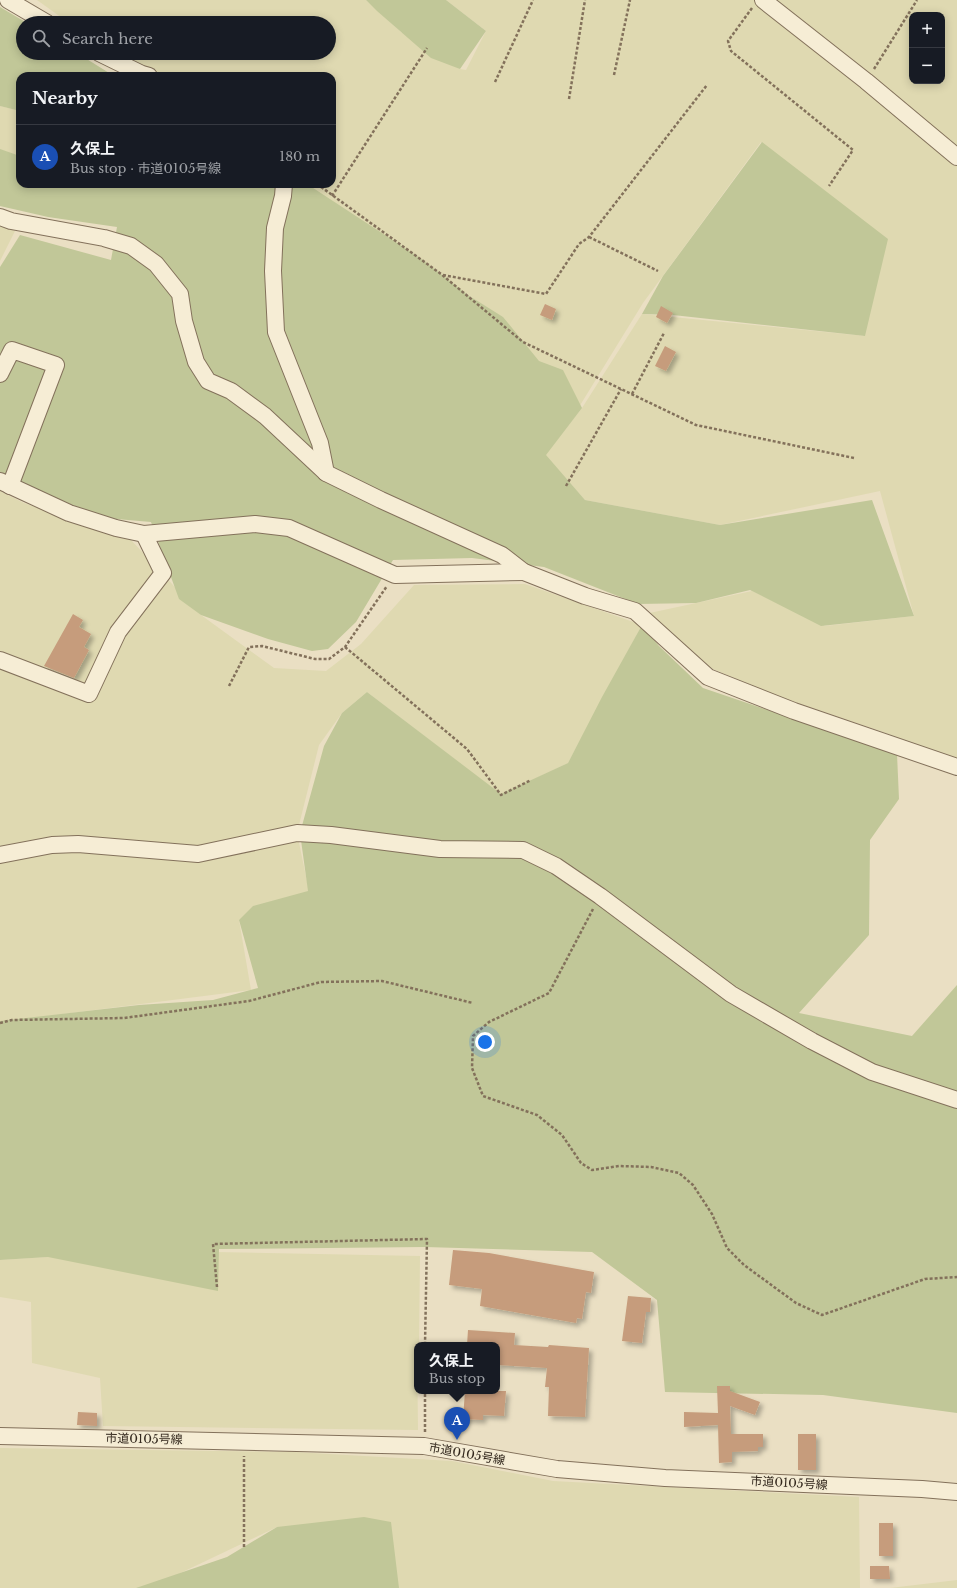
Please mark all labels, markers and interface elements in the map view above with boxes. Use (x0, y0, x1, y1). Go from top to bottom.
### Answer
map controls (909, 12, 945, 84)
button: + (909, 12, 945, 48)
search box (16, 16, 336, 60)
icon: search (30, 27, 52, 49)
text: Search here (62, 29, 153, 48)
button: − (909, 48, 945, 84)
text: Nearby (32, 88, 98, 109)
text: 久保上 (70, 139, 115, 158)
text: A (40, 148, 50, 165)
text: 180 m (279, 148, 320, 165)
text: Bus stop · 市道0105号線 (70, 160, 221, 177)
your location (475, 1032, 495, 1052)
popup (414, 1342, 500, 1394)
text: 久保上 (429, 1351, 474, 1370)
text: Bus stop (429, 1370, 485, 1387)
pin: A (444, 1407, 470, 1440)
street label: 市道0105号線 (105, 1430, 183, 1447)
street label: 市道0105号線 (428, 1439, 506, 1468)
street label: 市道0105号線 (750, 1473, 828, 1492)

